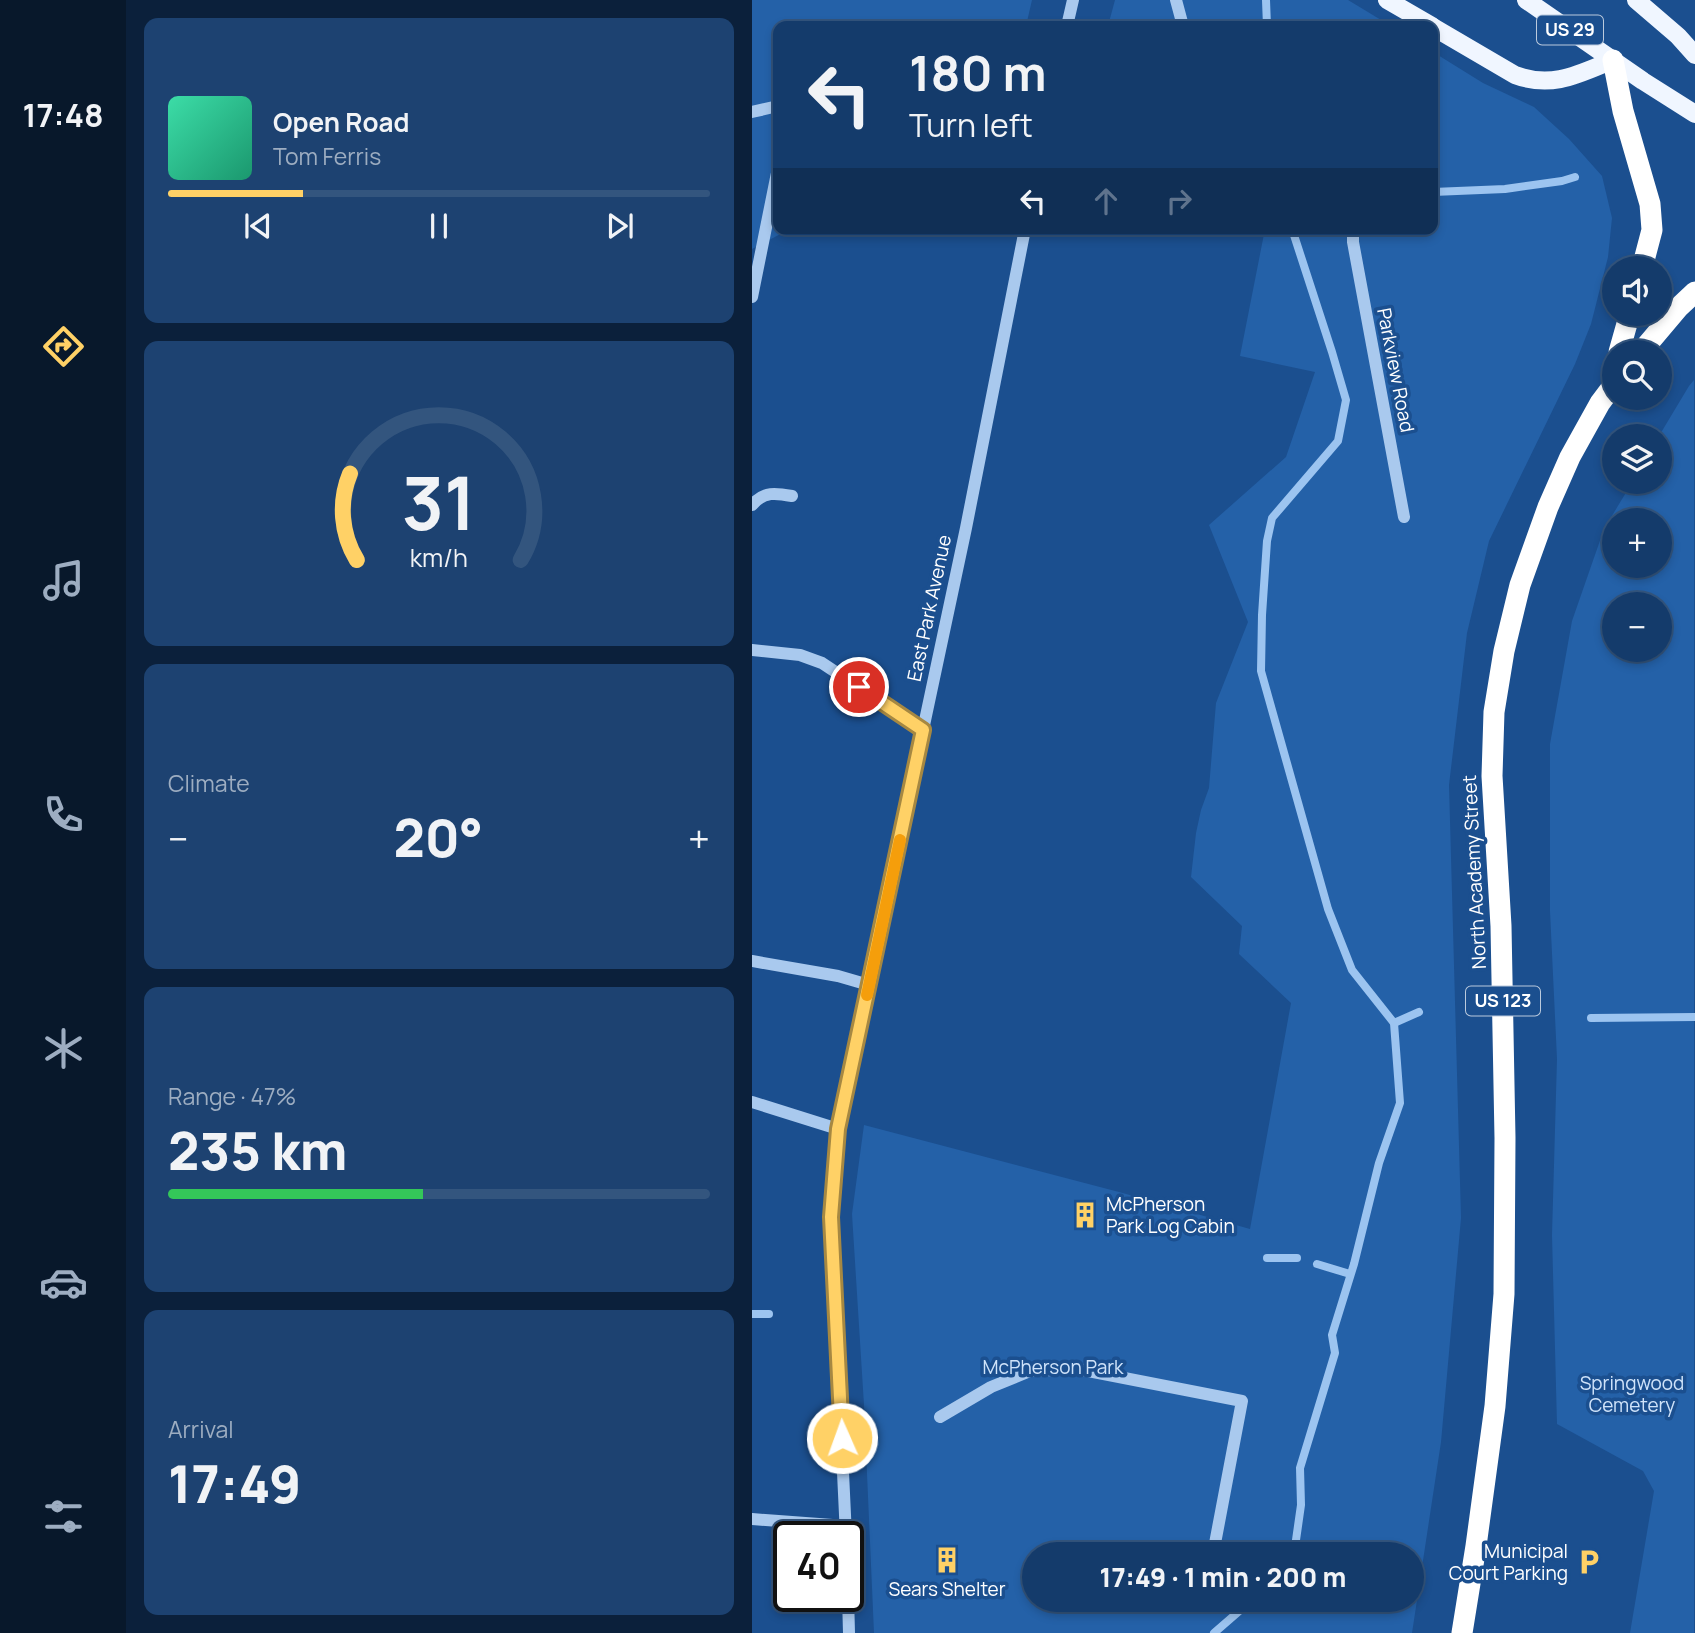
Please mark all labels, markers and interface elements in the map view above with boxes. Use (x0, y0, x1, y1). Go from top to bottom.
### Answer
road number: US 29 (1537, 15, 1603, 44)
text: 180 m (909, 39, 1047, 106)
icon: left (794, 49, 885, 140)
text: 17:48 (22, 93, 104, 137)
text: Turn left (909, 103, 1033, 147)
text: Open Road (273, 104, 409, 140)
text: Tom Ferris (273, 140, 381, 172)
icon: left (1014, 182, 1052, 220)
icon: ahead (1087, 182, 1125, 220)
icon: right (1160, 182, 1198, 220)
icon: previous (239, 207, 277, 245)
icon: pause (420, 207, 458, 245)
icon: next (601, 207, 639, 245)
map controls (1602, 256, 1672, 662)
button: sound (1602, 256, 1672, 326)
street label: Parkview Road (1371, 306, 1421, 434)
icon: directions (39, 322, 88, 371)
button: search (1602, 340, 1672, 410)
button: layers (1602, 424, 1672, 494)
text: 31 (402, 452, 476, 552)
button: + (1602, 508, 1672, 578)
street label: East Park Avenue (901, 532, 957, 684)
text: km/h (410, 539, 468, 574)
icon: music (39, 556, 88, 605)
button: − (1602, 592, 1672, 662)
pin (829, 657, 889, 717)
icon: arrive (840, 668, 878, 706)
text: Climate (168, 767, 250, 799)
street label: North Academy Street (1456, 774, 1492, 970)
icon: phone (39, 790, 88, 839)
text: 20° (393, 802, 483, 873)
text: − (168, 812, 189, 864)
text: + (688, 812, 710, 864)
road number: US 123 (1466, 986, 1540, 1016)
icon: climate (39, 1024, 88, 1073)
text: Range · 47% (168, 1080, 296, 1112)
text: 235 km (168, 1115, 348, 1186)
place label: McPherson Park Log Cabin (1106, 1191, 1235, 1239)
building icon: McPherson Park Log Cabin (1070, 1200, 1100, 1230)
icon: car (39, 1258, 88, 1307)
park label: McPherson Park (983, 1354, 1124, 1380)
park label: Springwood Cemetery (1580, 1370, 1684, 1418)
position arrow (805, 1401, 879, 1475)
text: Arrival (168, 1413, 234, 1445)
text: 17:49 (168, 1448, 301, 1519)
icon: filters (39, 1492, 88, 1541)
speed limit sign: 40 (773, 1521, 864, 1612)
place label: Municipal Court Parking (1449, 1538, 1568, 1586)
building icon: Sears Shelter (932, 1545, 962, 1575)
parking icon: Municipal Court Parking (1574, 1547, 1604, 1577)
text: 17:49 · 1 min · 200 m (1100, 1559, 1346, 1595)
place label: Sears Shelter (888, 1576, 1006, 1602)

